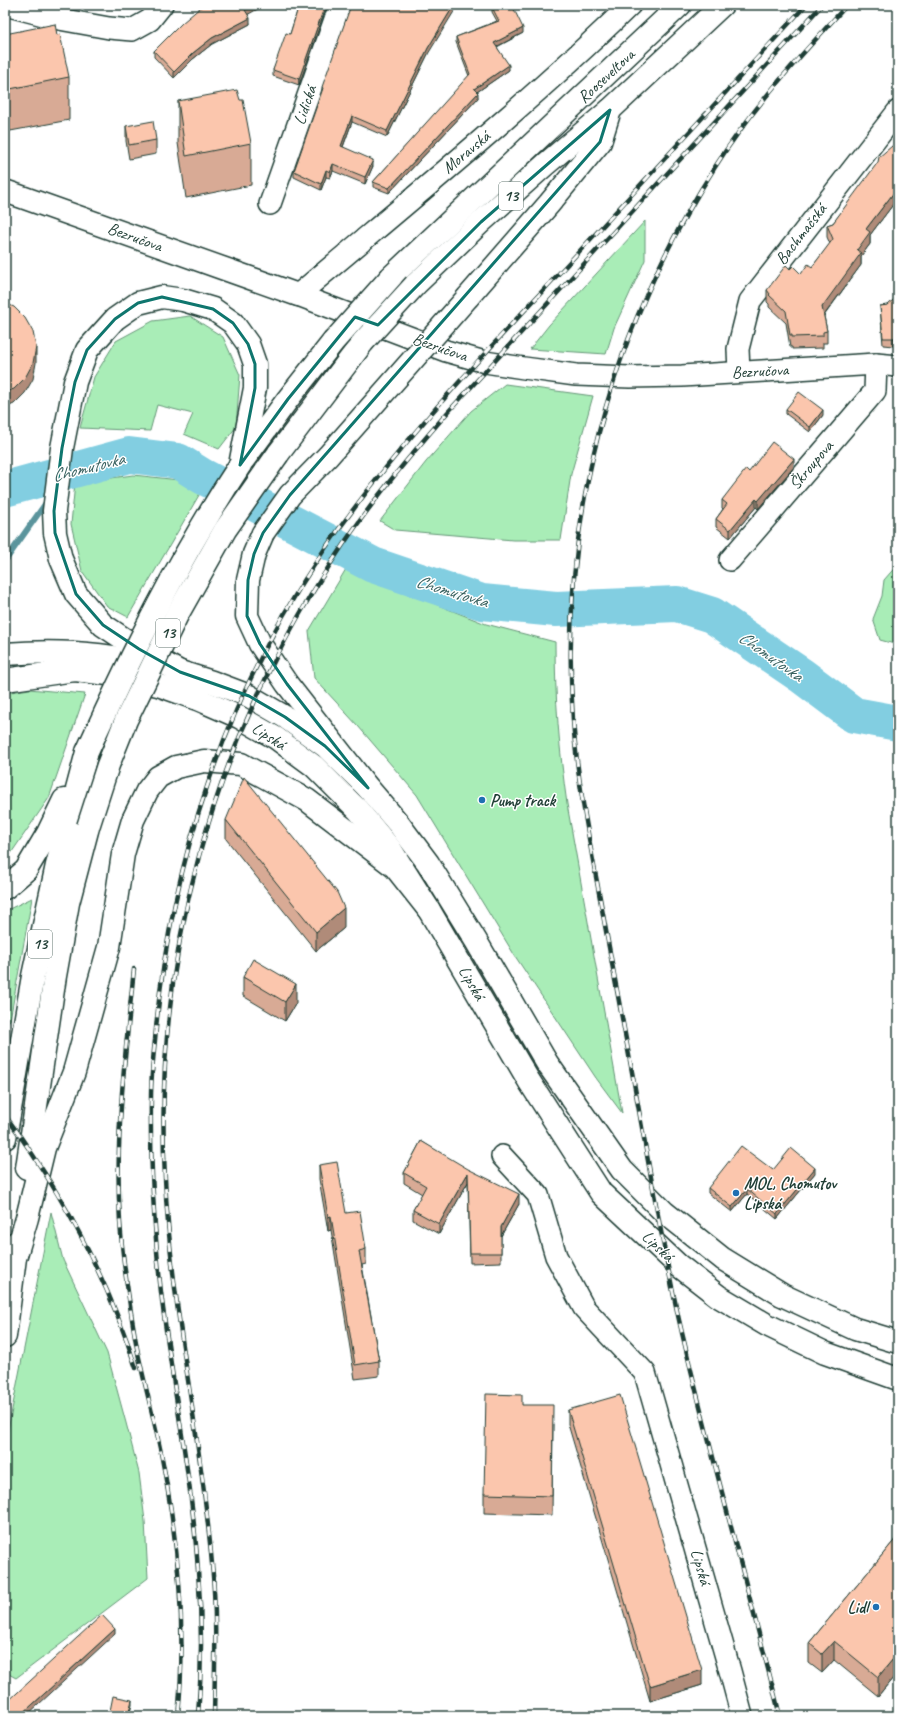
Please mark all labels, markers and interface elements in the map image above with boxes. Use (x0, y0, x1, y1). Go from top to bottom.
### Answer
street label: Rooseveltova (573, 43, 640, 108)
street label: Lidická (289, 81, 322, 127)
street label: Moravská (438, 125, 495, 178)
road number: 13 (499, 182, 523, 210)
street label: Bachmačská (771, 198, 832, 269)
street label: Bezručova (105, 217, 166, 257)
street label: Bezručova (410, 328, 471, 367)
street label: Bezručova (731, 359, 790, 383)
street label: Škroupova (784, 435, 839, 494)
water label: Chomutovka (50, 447, 128, 487)
water label: Chomutovka (414, 570, 492, 613)
road number: 13 (156, 619, 180, 647)
water label: Chomutovka (735, 626, 809, 687)
street label: Lipská (248, 717, 291, 756)
place label: Pump track (490, 790, 557, 811)
marker: Pump track (477, 795, 487, 805)
road number: 13 (28, 930, 52, 958)
street label: Lipská (454, 962, 491, 1005)
place label: MOL, Chomutov Lipská (744, 1173, 838, 1214)
marker: MOL, Chomutov Lipská (731, 1188, 741, 1198)
street label: Lipská (638, 1226, 680, 1267)
street label: Lipská (686, 1547, 717, 1589)
place label: Lidl (847, 1597, 871, 1618)
marker: Lidl (871, 1602, 881, 1612)

